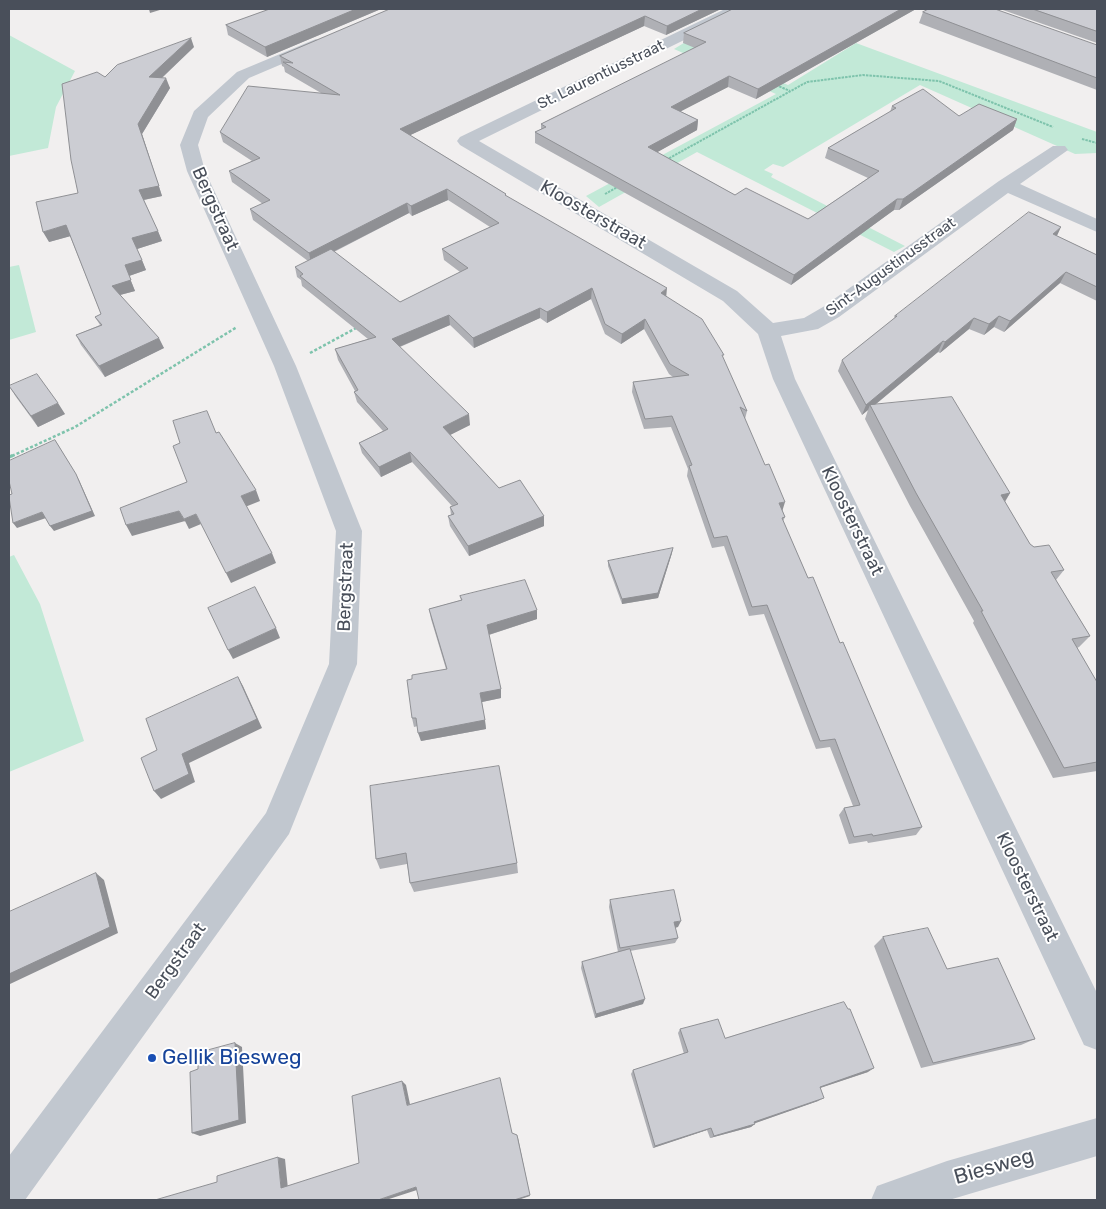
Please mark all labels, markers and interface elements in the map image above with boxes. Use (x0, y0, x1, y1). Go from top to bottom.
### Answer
street label: St. Laurentiusstraat (535, 36, 667, 114)
street label: Bergstraat (187, 164, 243, 254)
street label: Kloosterstraat (536, 176, 650, 254)
street label: Sint-Augustinusstraat (823, 214, 959, 320)
street label: Kloosterstraat (816, 463, 888, 579)
street label: Bergstraat (334, 542, 358, 632)
street label: Kloosterstraat (991, 829, 1063, 945)
street label: Bergstraat (141, 919, 211, 1003)
place label: Gellik Biesweg (162, 1045, 301, 1071)
marker: Gellik Biesweg (146, 1052, 158, 1064)
street label: Biesweg (951, 1144, 1037, 1190)

